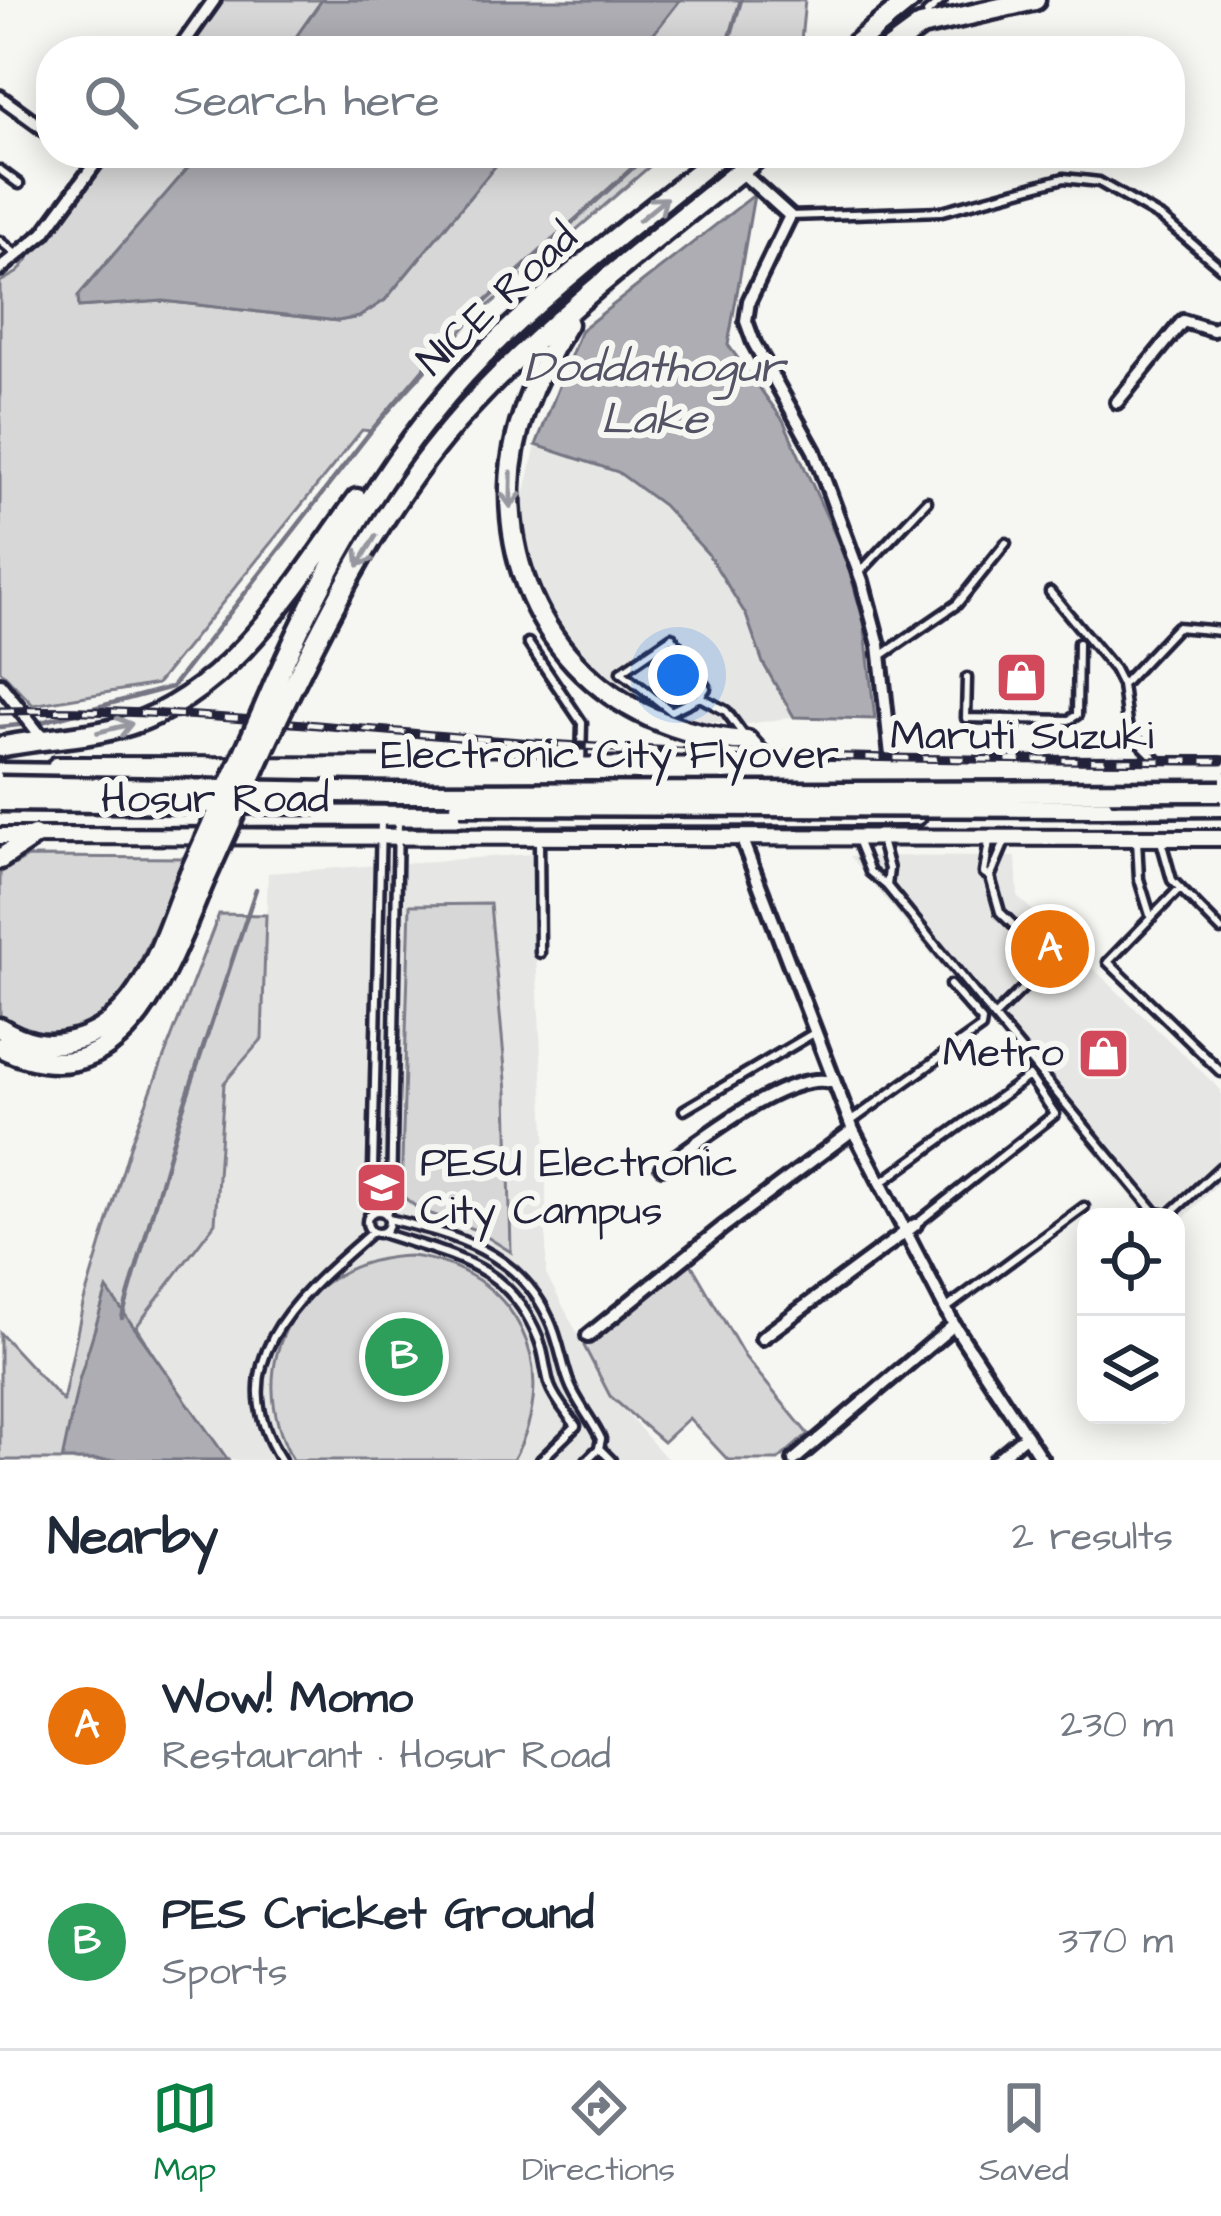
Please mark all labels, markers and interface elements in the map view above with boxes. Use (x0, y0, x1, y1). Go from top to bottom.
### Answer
search box (36, 36, 1185, 168)
icon: search (78, 69, 144, 135)
text: Search here (174, 71, 440, 133)
one-way arrow (637, 196, 669, 222)
street label: NICE Road (405, 210, 591, 390)
water label: Doddathogur Lake (524, 337, 788, 451)
one-way arrow (500, 470, 523, 509)
one-way arrow (355, 533, 379, 567)
your location (648, 645, 708, 705)
shop icon: Maruti Suzuki (994, 650, 1050, 706)
place label: Maruti Suzuki (890, 708, 1154, 766)
one-way arrow (95, 716, 133, 738)
street label: Electronic City Flyover (381, 727, 839, 786)
street label: Hosur Road (101, 771, 329, 829)
pin: A (1011, 904, 1089, 994)
place label: Metro (943, 1025, 1064, 1083)
shop icon: Metro (1075, 1026, 1131, 1082)
place label: PESU Electronic City Campus (420, 1135, 738, 1242)
school or university icon: PESU Electronic City Campus (353, 1160, 409, 1216)
map controls (1077, 1208, 1185, 1424)
button: locate (1077, 1208, 1185, 1316)
pin: B (365, 1312, 443, 1402)
button: layers (1077, 1316, 1185, 1424)
text: Nearby (48, 1503, 218, 1574)
text: 2 results (1012, 1511, 1173, 1565)
text: Wow! Momo (162, 1668, 413, 1730)
text: A (75, 1699, 99, 1753)
text: 230 m (1060, 1699, 1173, 1753)
text: Restaurant · Hosur Road (162, 1730, 611, 1784)
text: PES Cricket Ground (162, 1884, 594, 1946)
text: B (73, 1915, 101, 1969)
text: 370 m (1059, 1915, 1173, 1969)
text: Sports (162, 1946, 288, 2000)
tab: Map (152, 2075, 218, 2193)
tab: Directions (522, 2075, 675, 2193)
tab: Saved (979, 2075, 1069, 2193)

